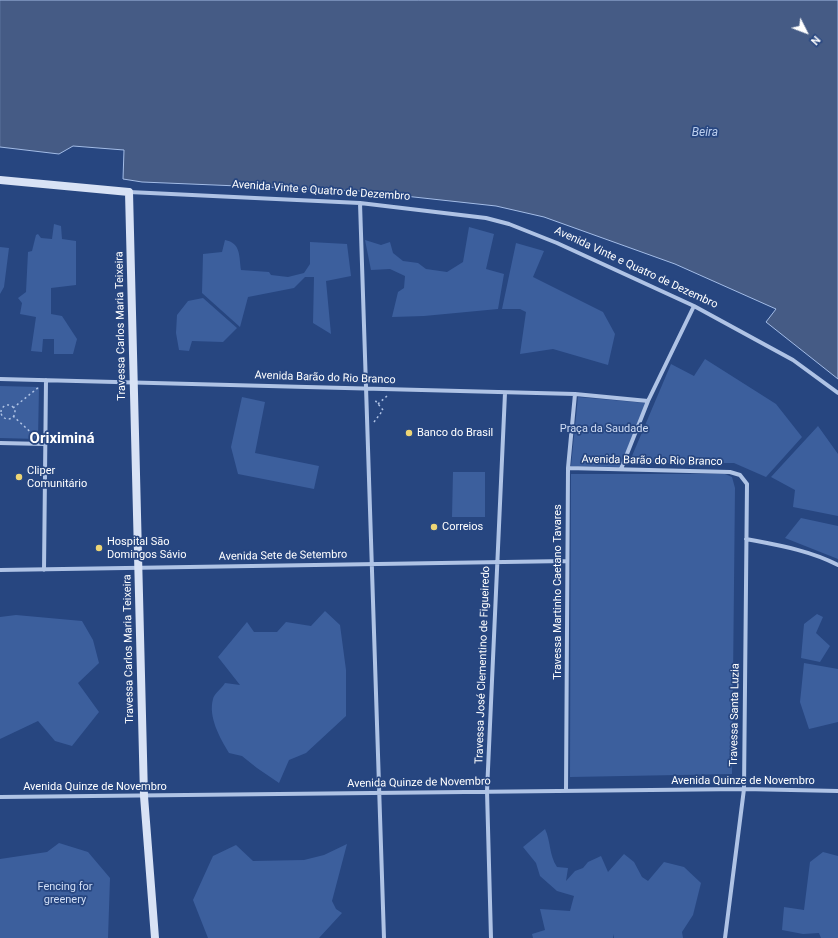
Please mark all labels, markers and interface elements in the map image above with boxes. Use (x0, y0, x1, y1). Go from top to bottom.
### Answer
north arrow (786, 12, 826, 52)
text: N (808, 33, 823, 48)
water label: Beira (692, 126, 718, 140)
street label: Avenida Vinte e Quatro de Dezembro (231, 178, 411, 204)
street label: Avenida Vinte e Quatro de Dezembro (552, 224, 720, 312)
street label: Travessa Carlos Maria Teixeira (113, 251, 129, 401)
street label: Avenida Barão do Rio Branco (254, 369, 396, 387)
park label: Praça da Saudade (560, 422, 648, 436)
place label: Banco do Brasil (417, 426, 493, 440)
marker: Banco do Brasil (404, 428, 414, 438)
district label: Oriximiná (30, 430, 94, 448)
street label: Avenida Barão do Rio Branco (581, 453, 723, 469)
place label: Cliper Comunitário (27, 464, 87, 490)
marker: Cliper Comunitário (14, 472, 24, 482)
street label: Travessa Martinho Caetano Tavares (551, 504, 565, 680)
place label: Correios (442, 520, 483, 534)
marker: Correios (429, 522, 439, 532)
place label: Hospital São Domingos Sávio (107, 535, 186, 561)
marker: Hospital São Domingos Sávio (94, 543, 104, 553)
street label: Avenida Sete de Setembro (219, 548, 347, 564)
street label: Travessa José Clementino de Figueiredo (473, 566, 493, 764)
street label: Travessa Carlos Maria Teixeira (121, 574, 137, 724)
street label: Travessa Santa Luzia (727, 663, 743, 767)
street label: Avenida Quinze de Novembro (671, 774, 815, 788)
street label: Avenida Quinze de Novembro (347, 775, 491, 791)
street label: Avenida Quinze de Novembro (23, 780, 167, 794)
park label: Fencing for greenery (37, 880, 93, 906)

